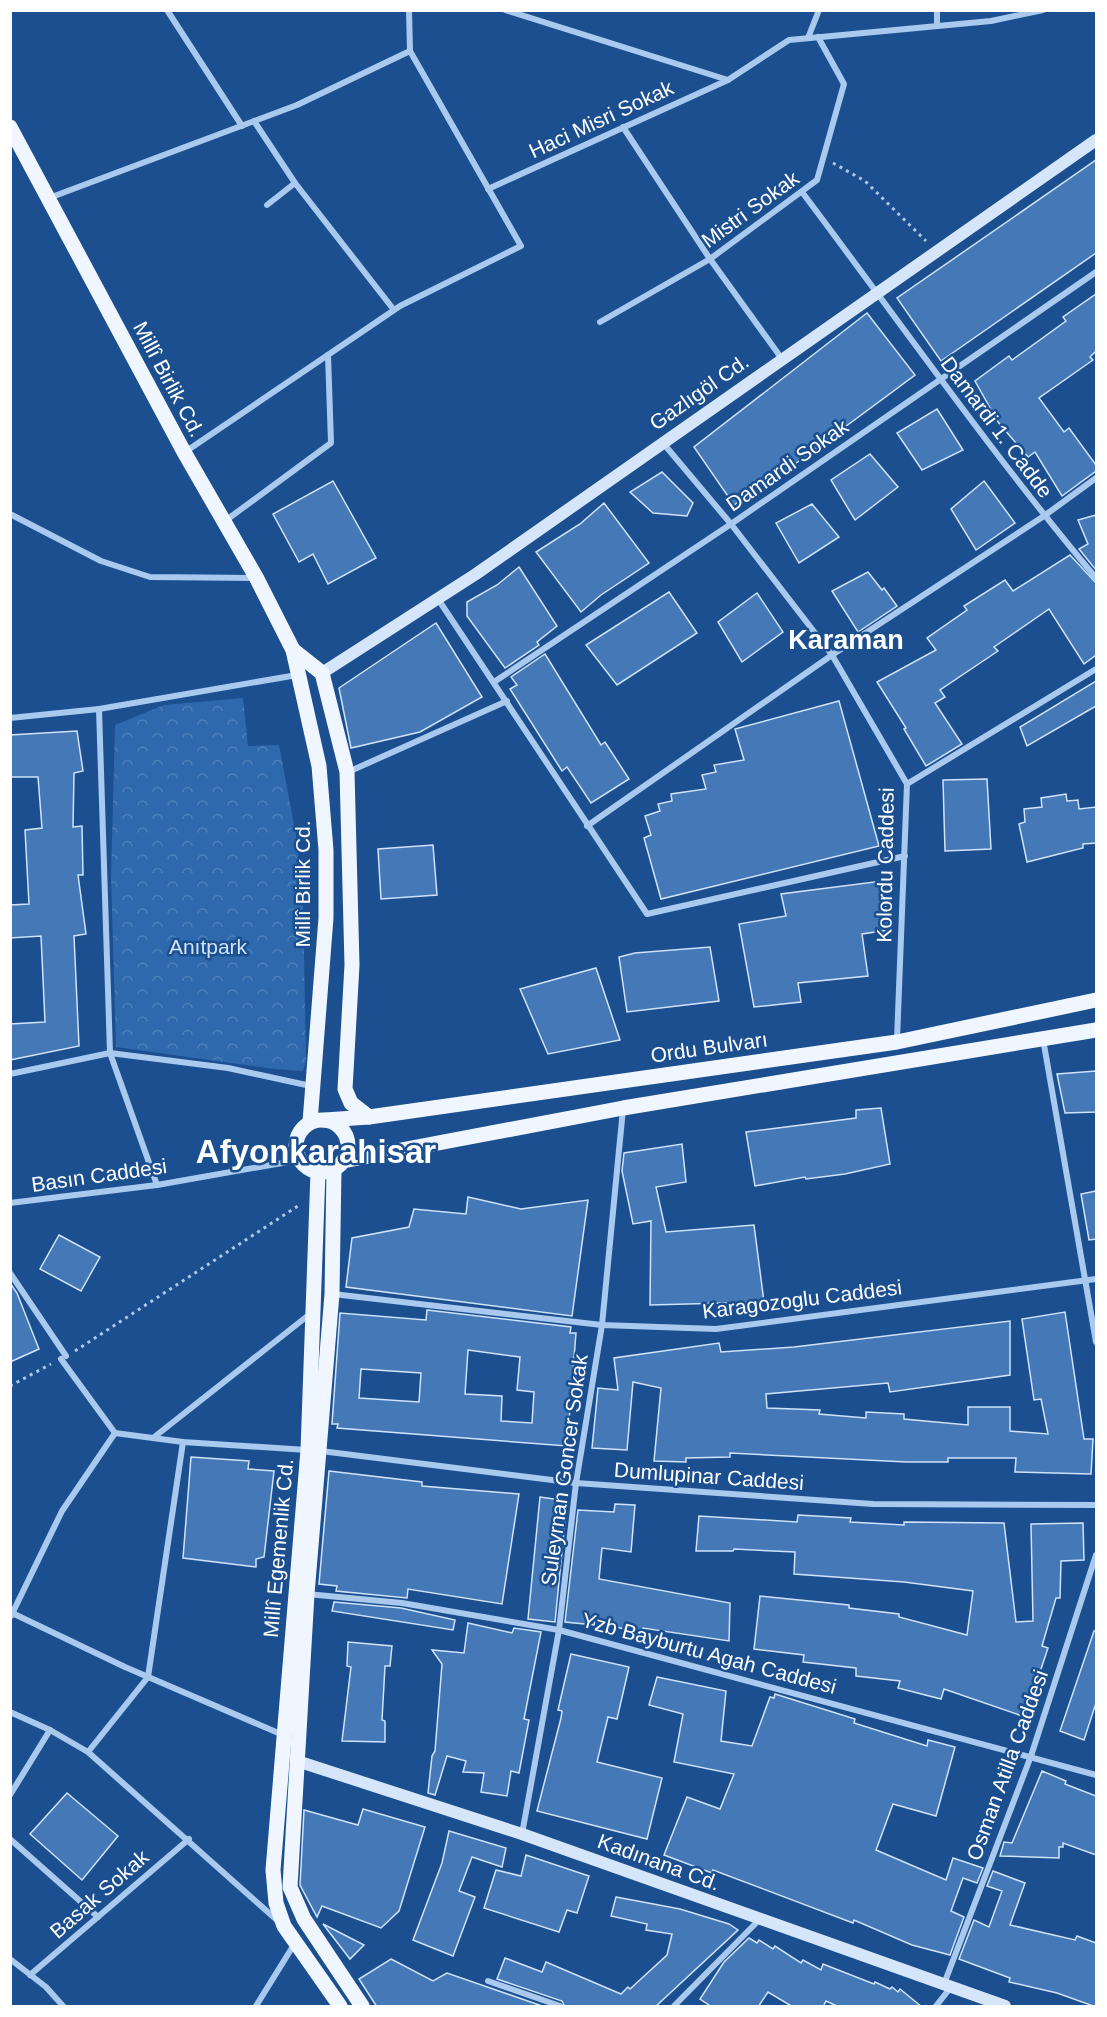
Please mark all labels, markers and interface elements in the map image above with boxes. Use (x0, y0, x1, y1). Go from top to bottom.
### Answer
street label: Haci Misri Sokak (525, 75, 677, 162)
street label: Mistri Sokak (697, 166, 803, 252)
street label: Millî Birlik Cd. (129, 317, 209, 441)
street label: Gazlıgöl Cd. (645, 349, 753, 435)
street label: Damardi 1. Cadde (937, 352, 1057, 502)
street label: Damardi Sokak (722, 414, 853, 516)
district label: Karaman (788, 625, 904, 655)
street label: Kolordu Caddesi (872, 787, 898, 943)
street label: Millî Birlik Cd. (291, 820, 314, 948)
park label: Anıtpark (169, 935, 248, 958)
street label: Ordu Bulvarı (649, 1027, 769, 1067)
district label: Afyonkarahisar (196, 1133, 436, 1170)
street label: Basın Caddesi (30, 1154, 168, 1196)
street label: Karagozoglu Caddesi (701, 1275, 903, 1323)
street label: Suleyrnan Goncer Sokak (536, 1352, 592, 1587)
street label: Millî Egemenlik Cd. (259, 1457, 297, 1639)
street label: Dumlupinar Caddesi (613, 1458, 805, 1494)
street label: Yzb Bayburtu Agah Caddesi (579, 1608, 839, 1698)
street label: Osman Atilla Caddesi (962, 1667, 1052, 1863)
street label: Kadınana Cd. (595, 1829, 723, 1895)
street label: Basak Sokak (45, 1845, 153, 1943)

